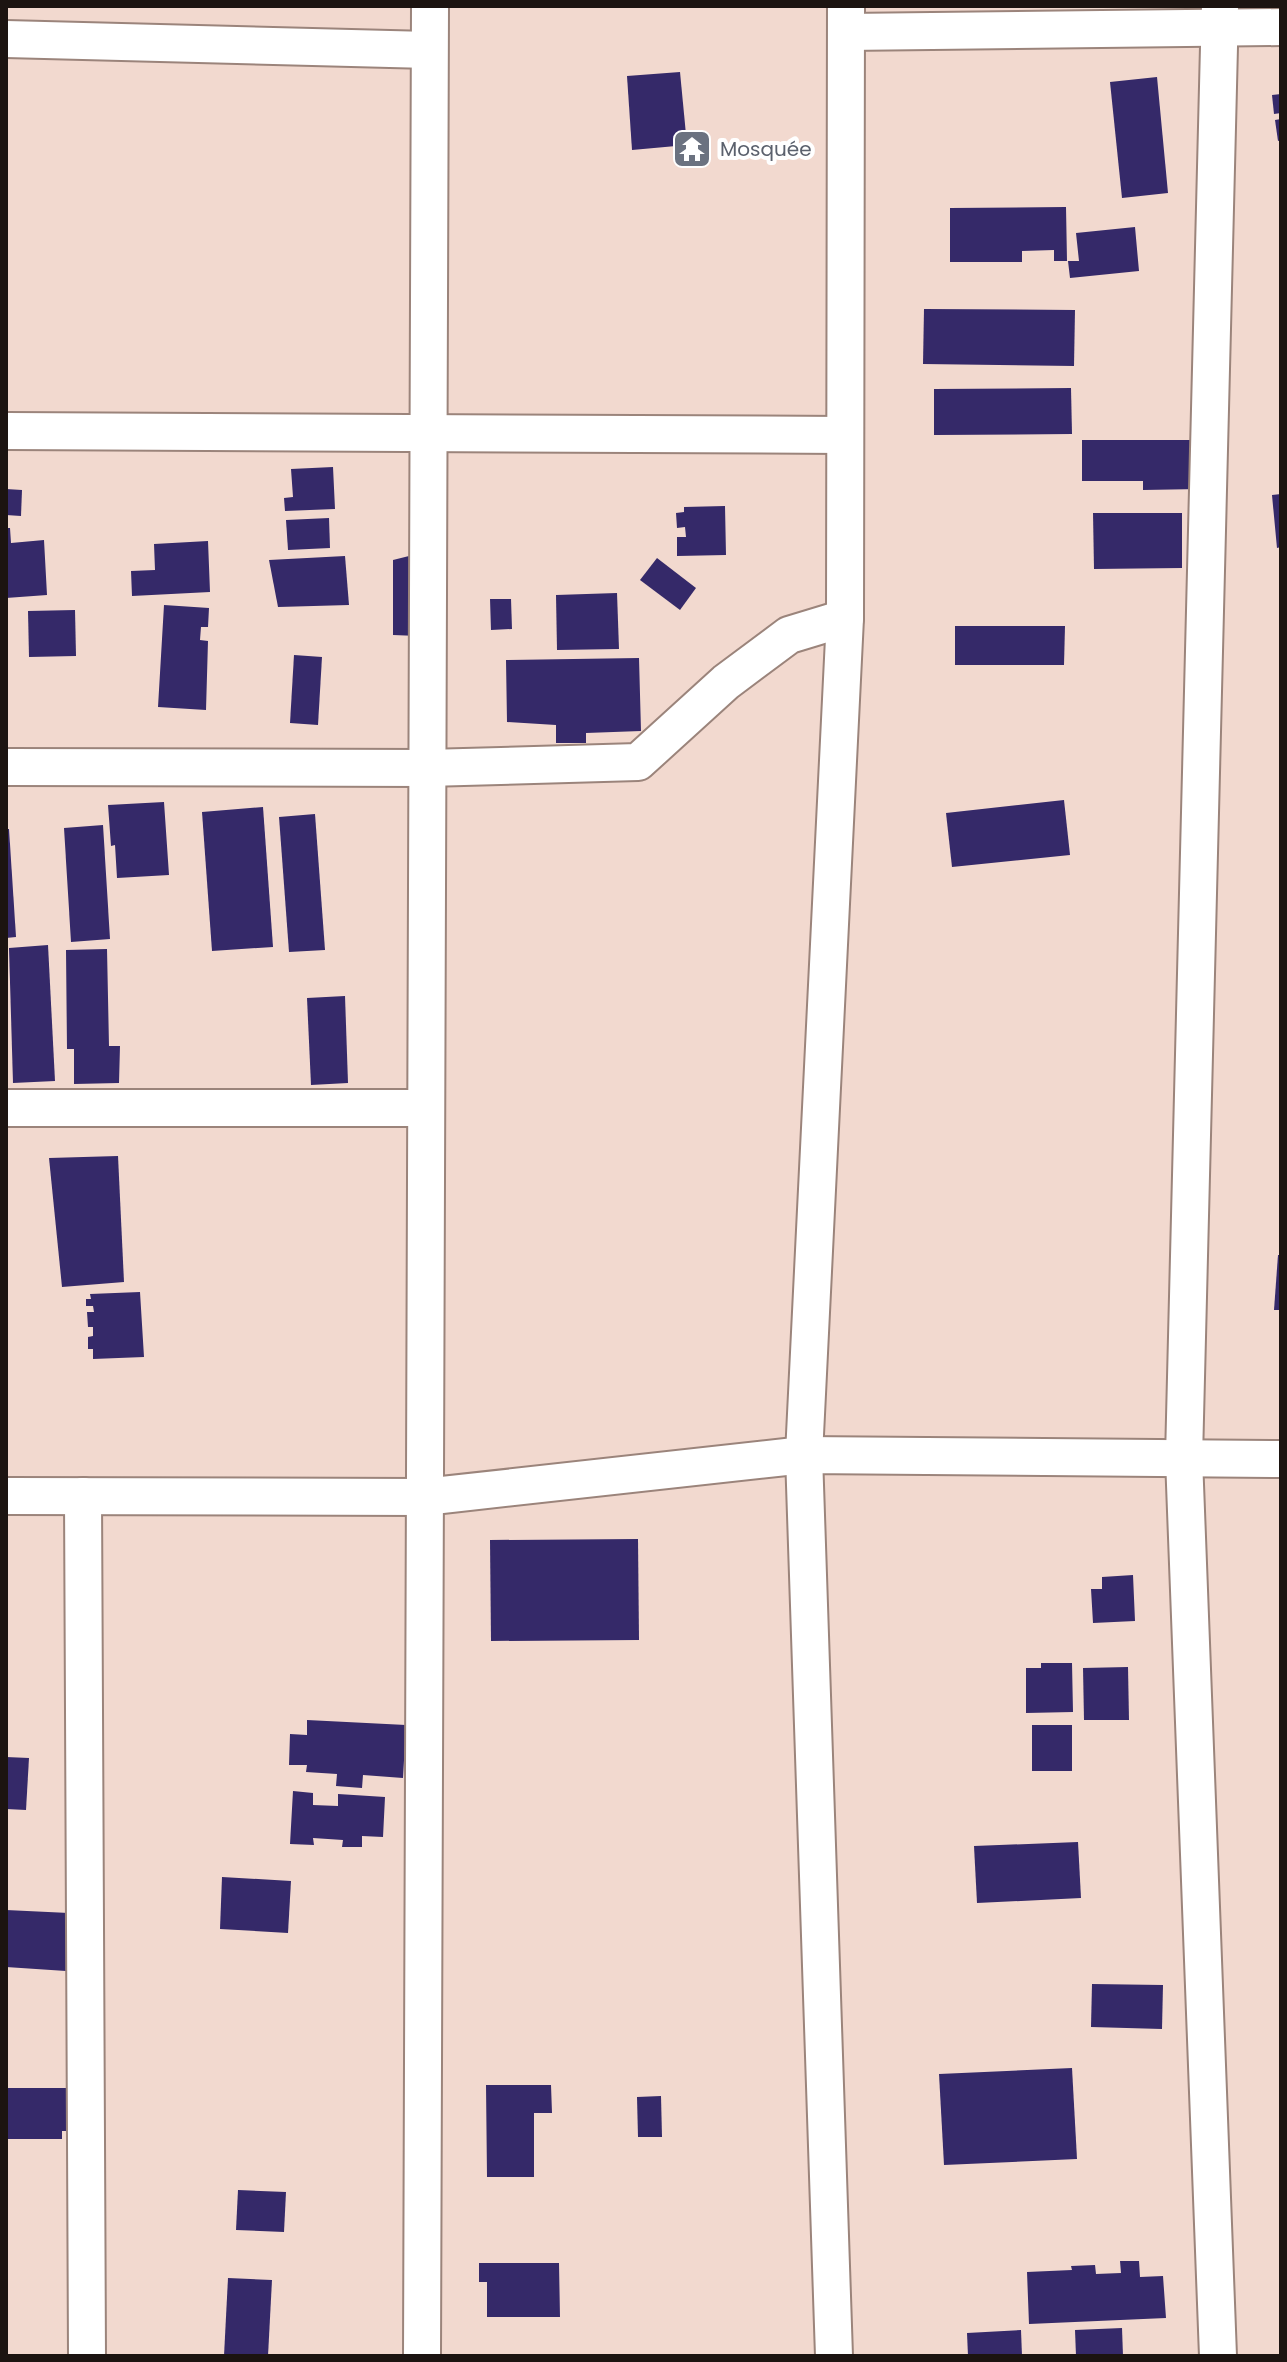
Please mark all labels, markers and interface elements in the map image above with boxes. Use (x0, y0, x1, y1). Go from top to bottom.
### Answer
temple icon: Mosquée (671, 128, 713, 170)
place label: Mosquée (720, 135, 812, 163)

